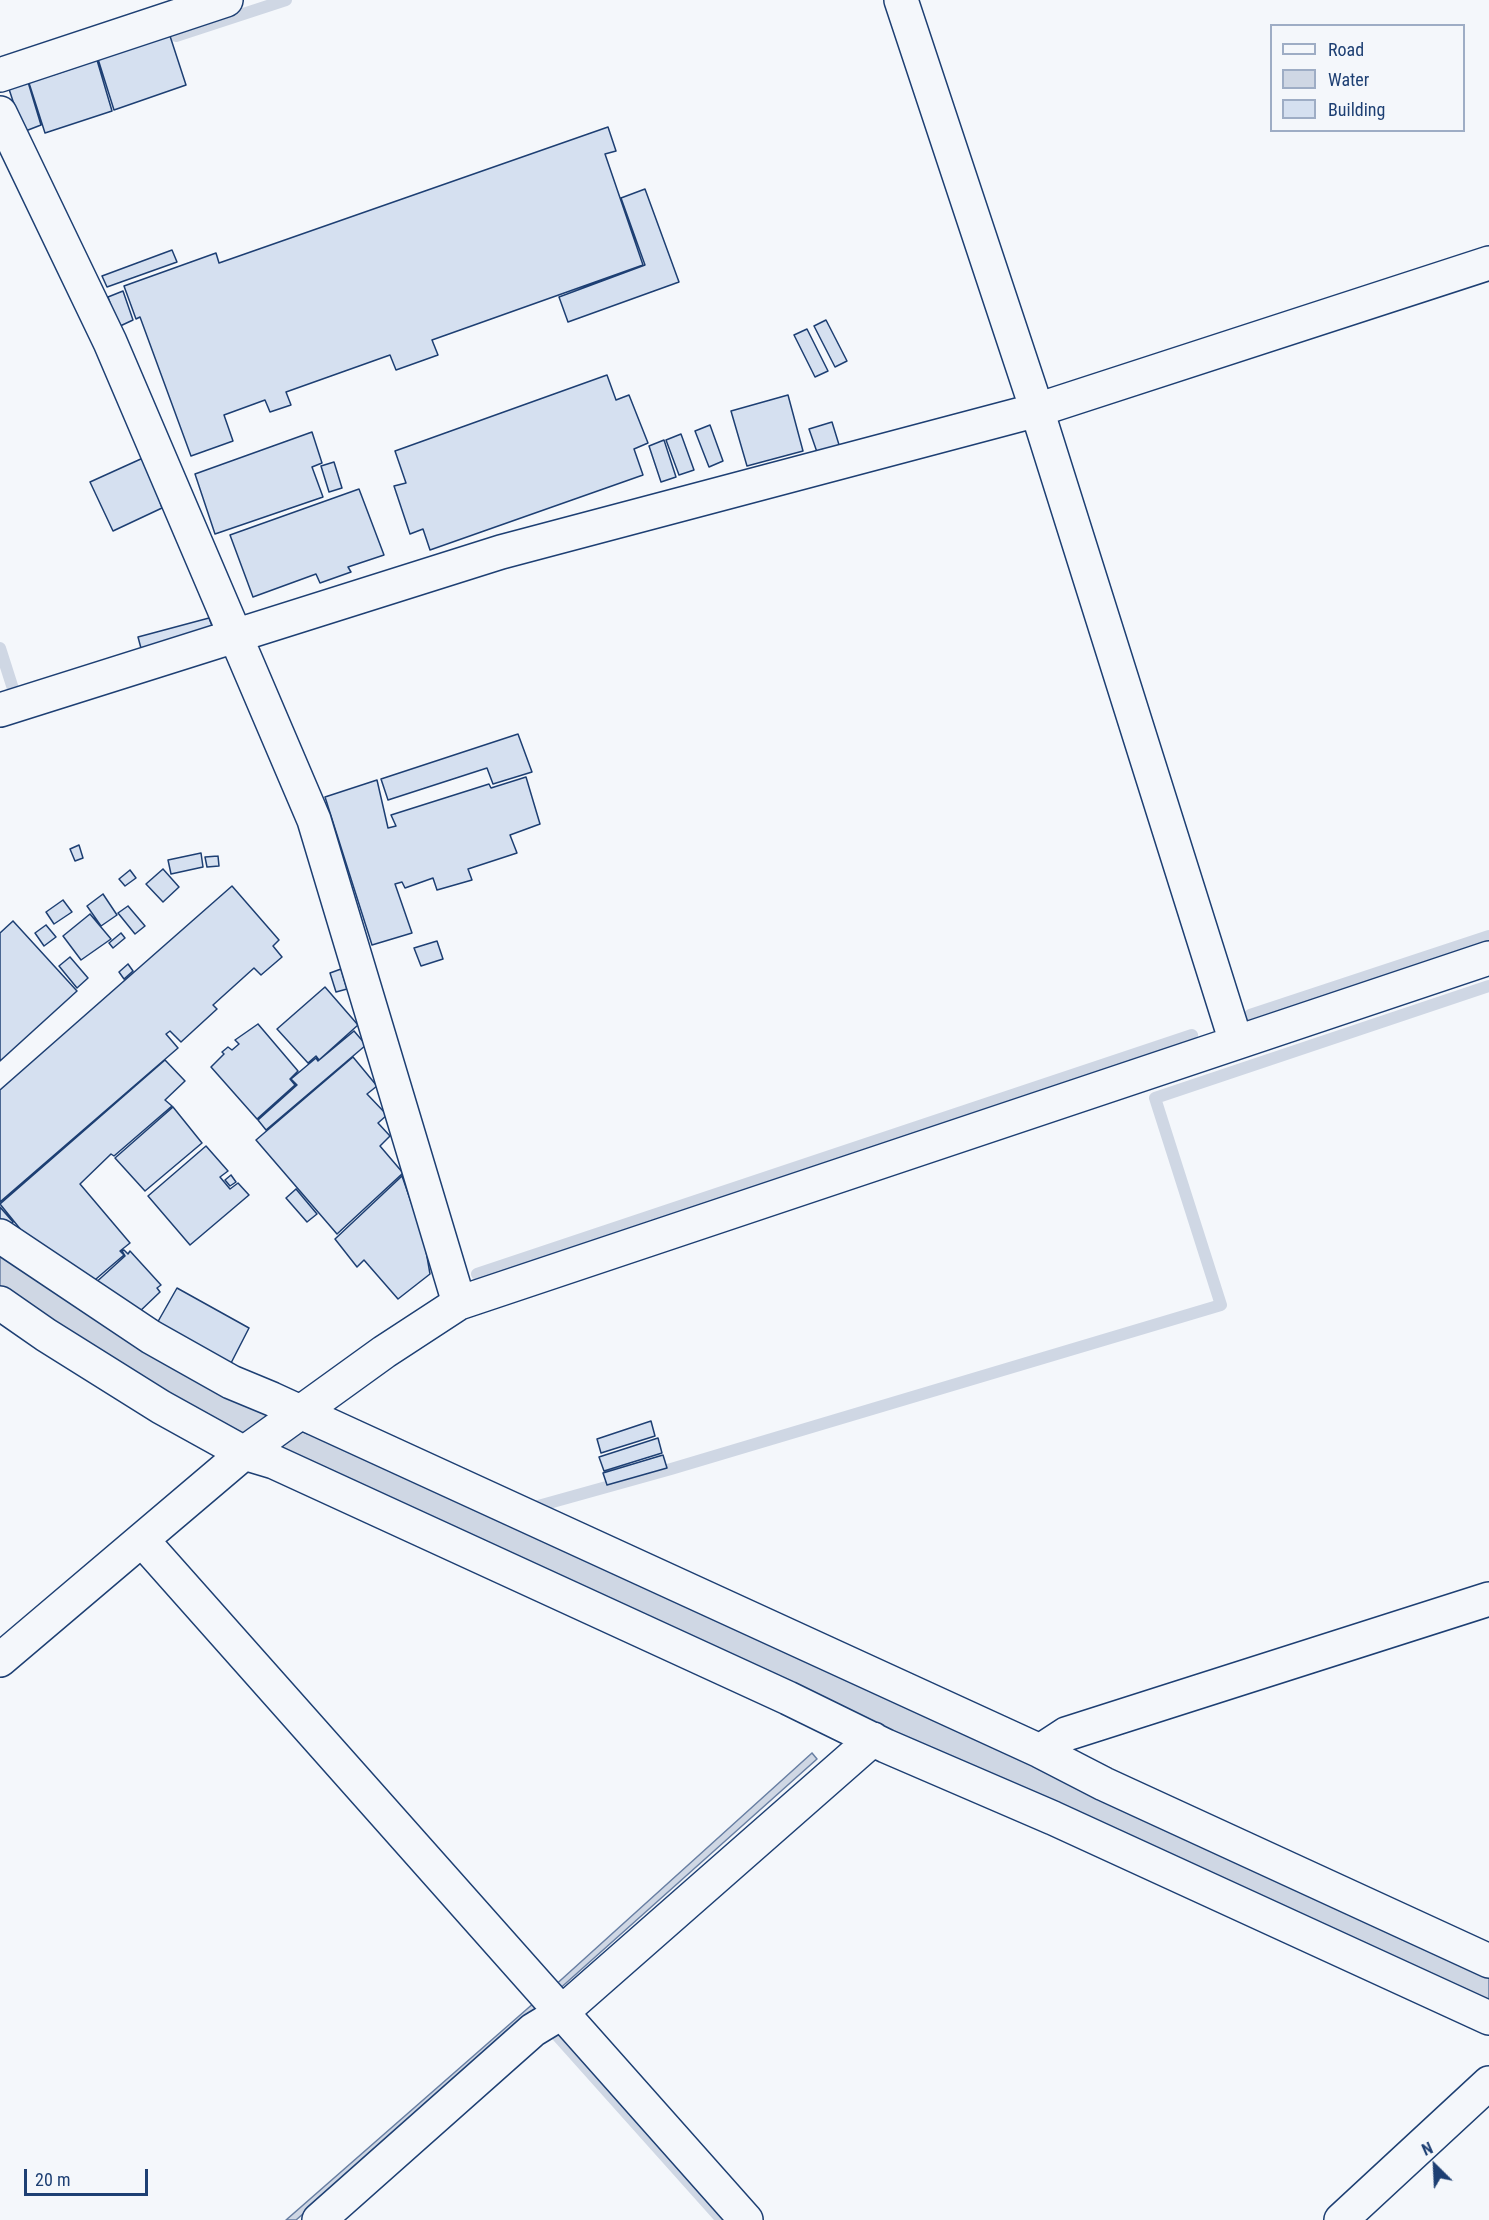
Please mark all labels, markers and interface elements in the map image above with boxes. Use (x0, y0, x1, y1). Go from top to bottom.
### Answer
legend (1270, 24, 1465, 132)
text: Road (1328, 39, 1364, 60)
text: Water (1328, 69, 1369, 90)
text: Building (1328, 99, 1385, 120)
north arrow (1405, 2136, 1465, 2196)
text: N (1419, 2138, 1436, 2160)
scale bar (27, 2157, 152, 2195)
text: 20 m (35, 2169, 70, 2190)

